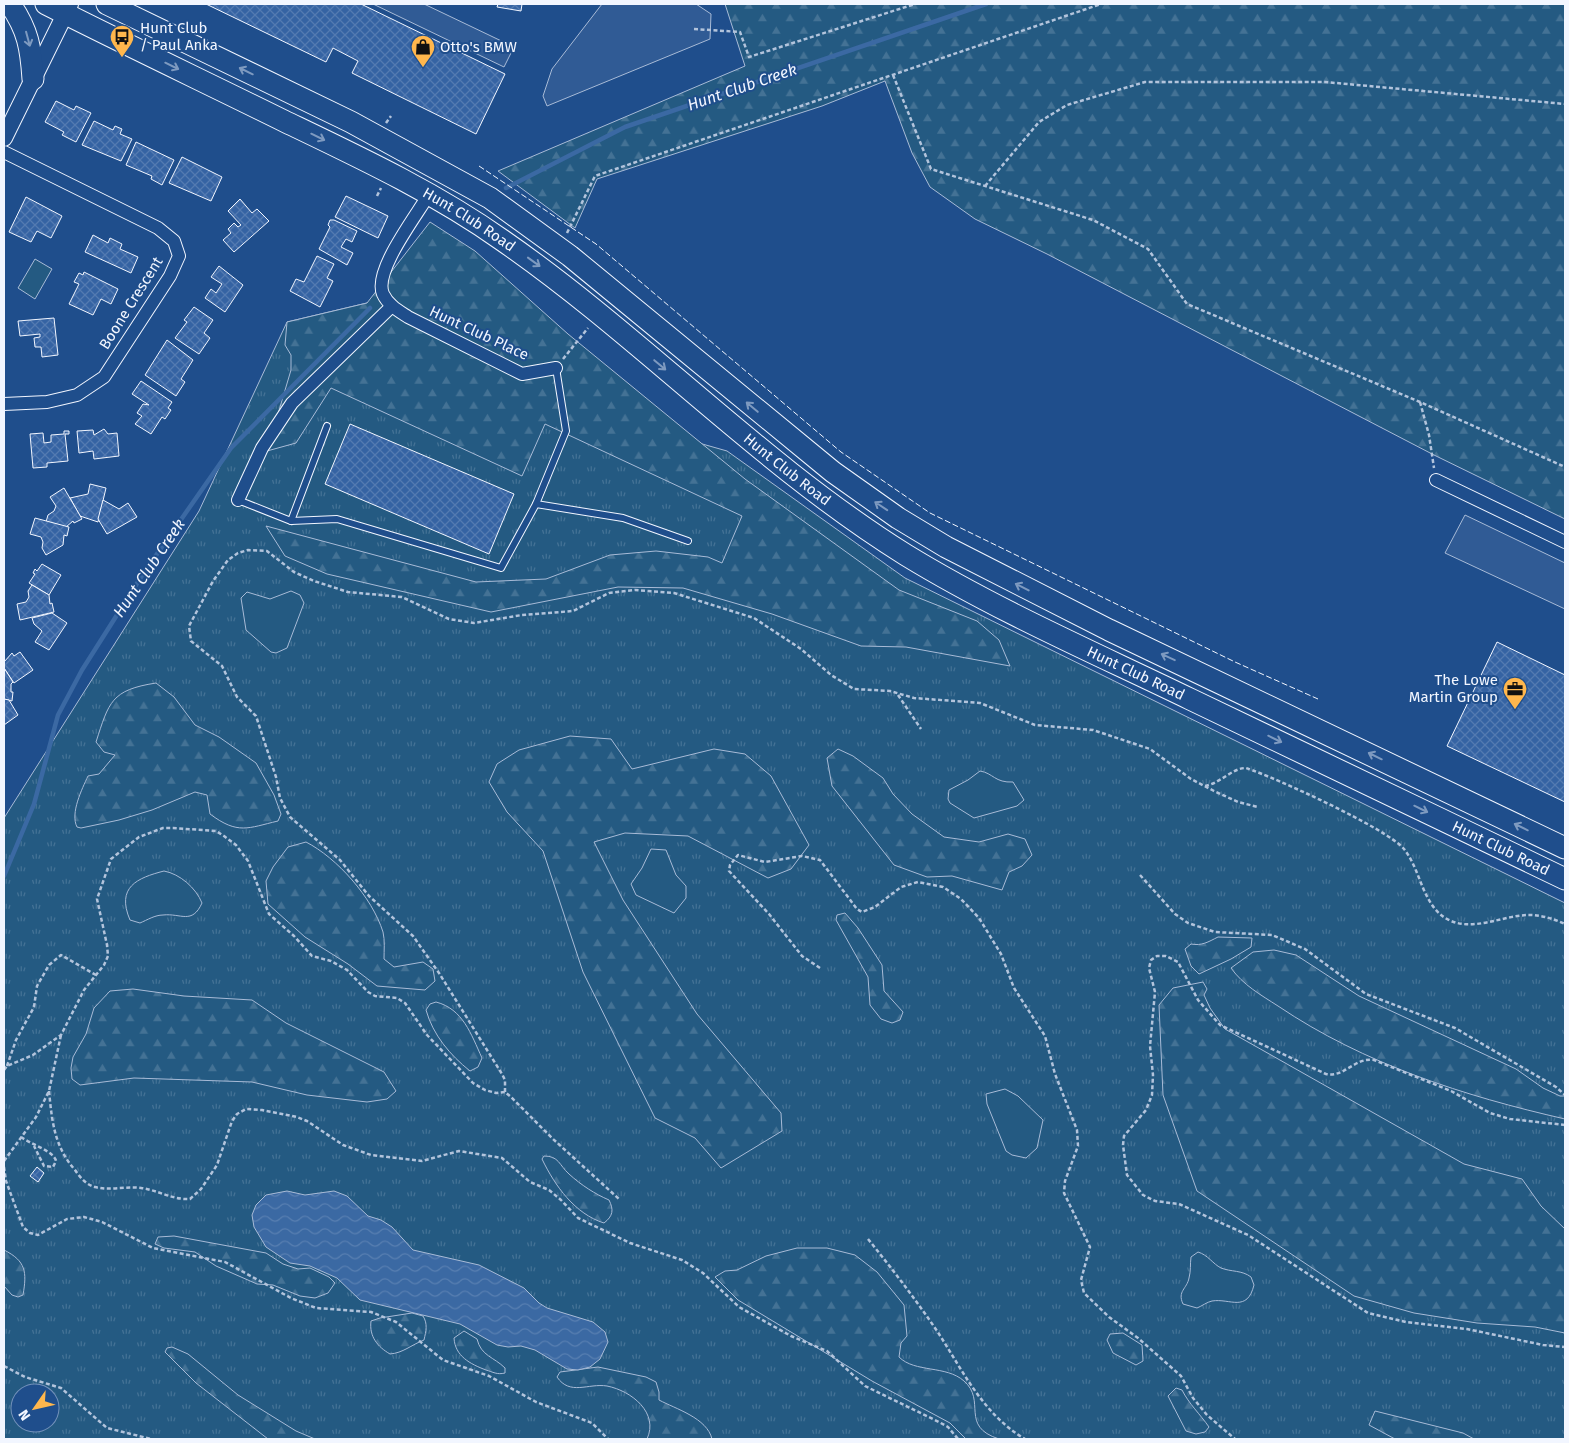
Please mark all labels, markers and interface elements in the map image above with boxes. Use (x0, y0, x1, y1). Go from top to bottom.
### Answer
place label: Hunt Club / Paul Anka (140, 19, 218, 54)
bus stop icon: Hunt Club / Paul Anka (109, 24, 135, 58)
one-way arrow (24, 31, 33, 47)
shop icon: Otto's BMW (410, 34, 436, 68)
place label: Otto's BMW (440, 38, 518, 56)
water label: Hunt Club Creek (685, 59, 799, 115)
one-way arrow (164, 61, 179, 71)
one-way arrow (239, 65, 254, 75)
one-way arrow (310, 133, 325, 142)
street label: Hunt Club Road (420, 184, 519, 255)
street label: Boone Crescent (95, 253, 167, 353)
one-way arrow (527, 257, 541, 267)
street label: Hunt Club Place (426, 302, 532, 364)
one-way arrow (653, 359, 666, 370)
one-way arrow (746, 402, 759, 413)
street label: Hunt Club Road (740, 430, 834, 509)
one-way arrow (874, 501, 888, 511)
water label: Hunt Club Creek (109, 515, 189, 621)
one-way arrow (1014, 582, 1029, 592)
street label: Hunt Club Road (1084, 642, 1188, 704)
one-way arrow (1161, 652, 1176, 662)
place label: The Lowe Martin Group (1409, 671, 1498, 706)
office icon: The Lowe Martin Group (1502, 676, 1528, 710)
one-way arrow (1267, 735, 1282, 744)
one-way arrow (1368, 751, 1383, 761)
one-way arrow (1413, 805, 1428, 815)
street label: Hunt Club Road (1449, 817, 1553, 879)
one-way arrow (1514, 822, 1529, 831)
north arrow (10, 1383, 60, 1433)
text: N (15, 1406, 34, 1424)

